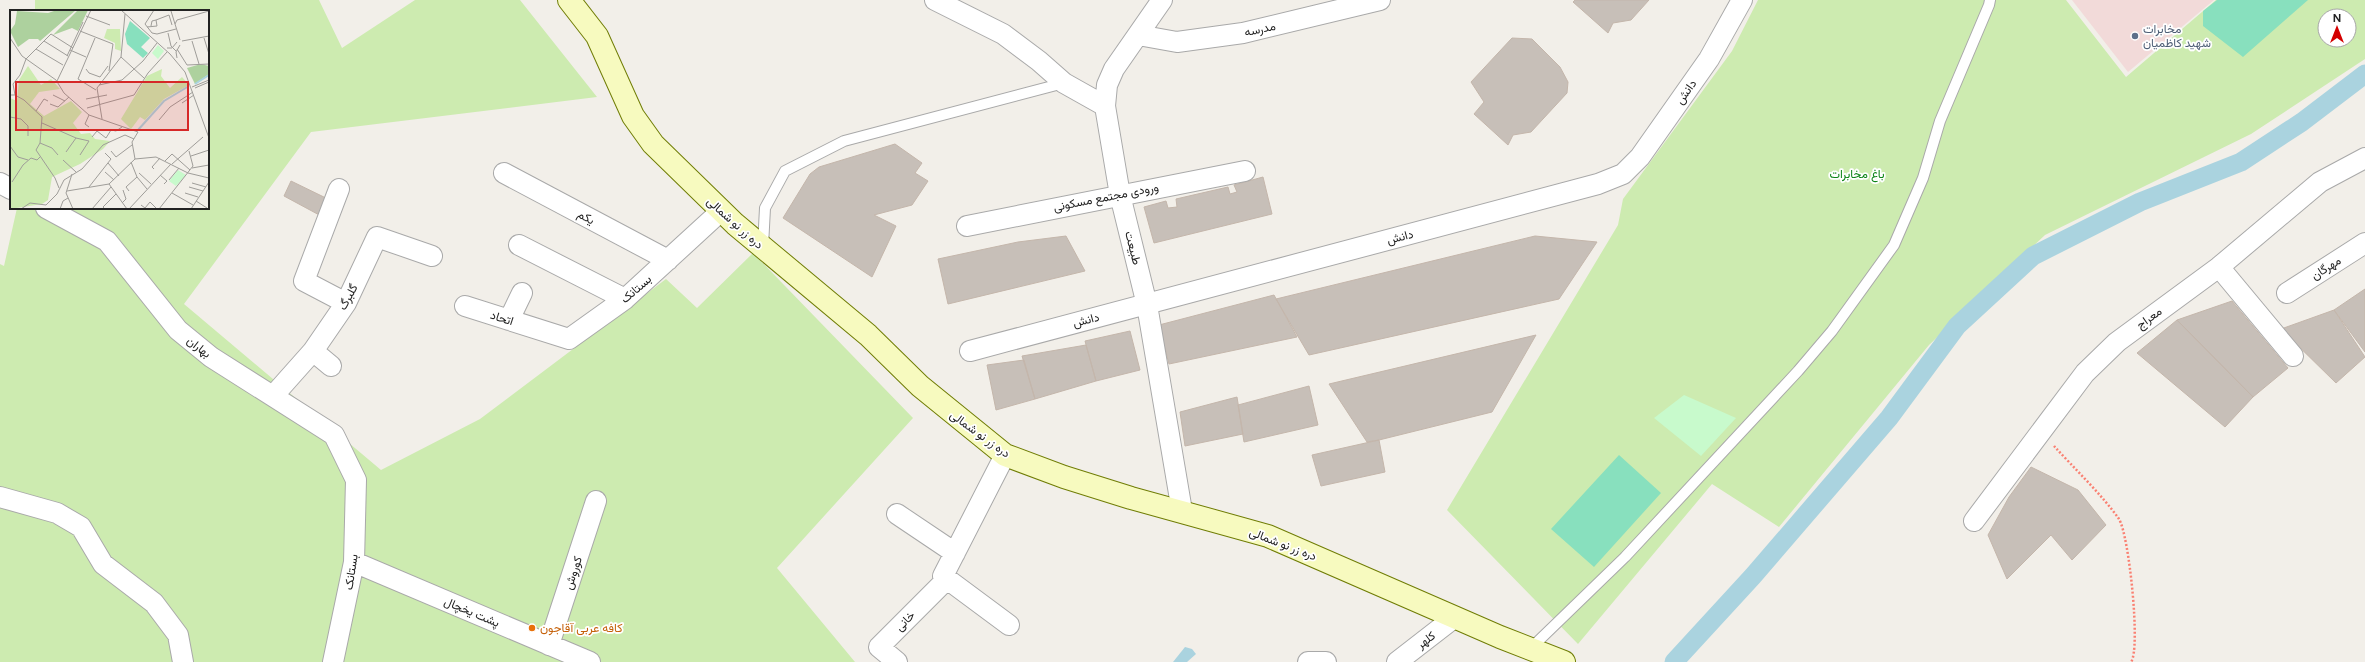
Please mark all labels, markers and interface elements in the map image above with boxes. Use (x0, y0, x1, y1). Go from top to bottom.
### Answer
north arrow (2317, 8, 2357, 48)
inset map (10, 10, 209, 209)
text: N (2333, 12, 2341, 25)
street label: مدرسه (1243, 19, 1277, 40)
place label: مخابرات شهید کاظمیان (2143, 22, 2211, 51)
marker: مخابرات شهید کاظمیان (2130, 31, 2140, 41)
street label: دانش (1673, 77, 1700, 108)
park label: باغ مخابرات (1830, 167, 1884, 183)
street label: ورودی مجتمع مسکونی (1052, 180, 1160, 216)
street label: دره زر نو شمالی (703, 194, 766, 253)
street label: یکم (575, 207, 597, 228)
street label: دانش (1385, 227, 1415, 248)
street label: طبیعت (1122, 230, 1144, 267)
street label: مهرگان (2309, 253, 2344, 284)
street label: بستانک (618, 272, 654, 306)
street label: گلبرگ (335, 282, 361, 313)
street label: معراج (2134, 304, 2166, 333)
street label: اتحاد (489, 308, 515, 328)
street label: دانش (1071, 310, 1101, 331)
street label: بهاران (183, 333, 214, 362)
street label: دره زر نو شمالی (947, 407, 1013, 461)
street label: دره زر نو شمالی (1247, 525, 1319, 564)
street label: بستانک (341, 553, 361, 591)
street label: کوروش (561, 555, 586, 592)
street label: پشت یخچال (442, 594, 502, 631)
street label: خانی (892, 608, 919, 635)
place label: کافه عربی آقاجون (540, 621, 622, 636)
marker: کافه عربی آقاجون (527, 623, 537, 633)
street label: کلهر (1413, 628, 1439, 653)

